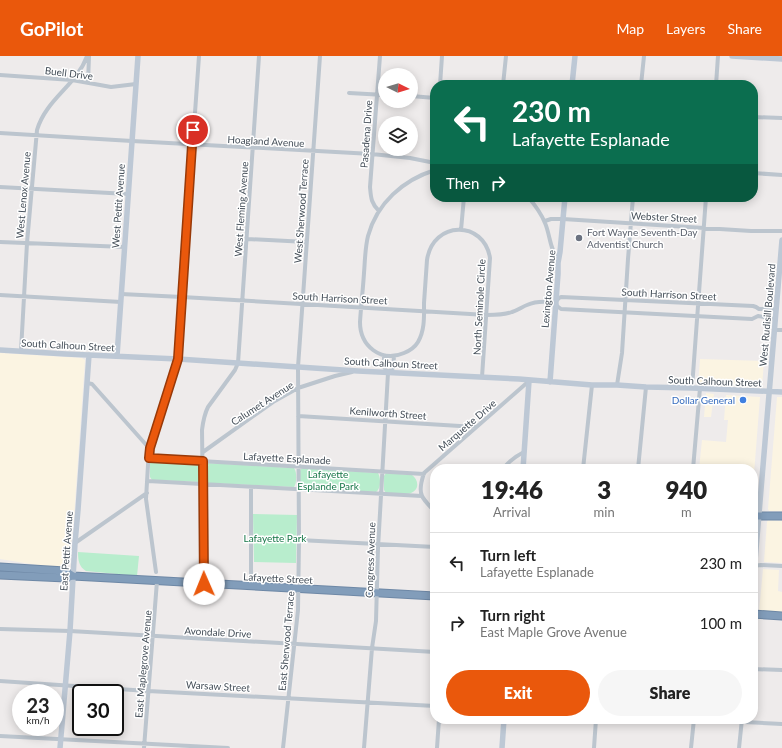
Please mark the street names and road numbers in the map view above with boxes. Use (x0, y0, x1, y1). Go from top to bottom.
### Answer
street label: Buell Drive (44, 64, 94, 82)
street label: Pasadena Drive (358, 100, 374, 168)
street label: Hoagland Avenue (227, 133, 305, 149)
street label: West Lenox Avenue (13, 151, 33, 239)
street label: West Sherwood Terrace (291, 158, 311, 264)
street label: West Fleming Avenue (232, 161, 250, 257)
street label: West Pettit Avenue (109, 163, 127, 249)
street label: Webster Street (631, 209, 698, 225)
street label: Lexington Avenue (539, 249, 557, 329)
street label: North Seminole Circle (470, 259, 488, 355)
street label: West Rudisill Boulevard (757, 263, 777, 367)
street label: South Harrison Street (621, 286, 717, 302)
street label: South Harrison Street (292, 290, 388, 306)
street label: South Calhoun Street (21, 337, 115, 353)
street label: South Calhoun Street (344, 355, 438, 371)
street label: South Calhoun Street (668, 373, 762, 389)
street label: Calumet Avenue (229, 378, 295, 428)
street label: Marquette Drive (436, 397, 498, 453)
street label: Kenilworth Street (349, 404, 427, 422)
street label: Lafayette Esplanade (243, 450, 331, 466)
street label: East Pettit Avenue (57, 510, 75, 592)
street label: Congress Avenue (363, 522, 377, 598)
street label: Lafayette Street (243, 570, 313, 586)
street label: East Sherwood Terrace (276, 591, 296, 691)
street label: East Maplegrove Avenue (132, 610, 154, 718)
street label: Avondale Drive (184, 624, 252, 640)
street label: Warsaw Street (186, 678, 251, 694)

